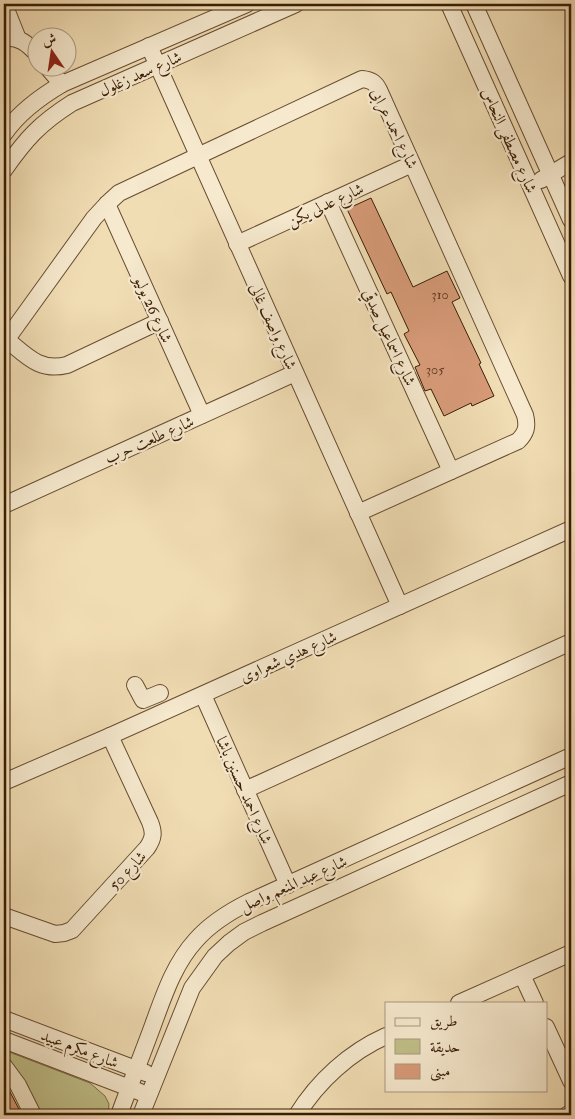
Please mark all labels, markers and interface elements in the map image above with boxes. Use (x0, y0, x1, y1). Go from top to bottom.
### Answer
north arrow (28, 28, 78, 78)
text: ش (41, 30, 58, 50)
street label: شارع سعد زغلول (96, 47, 186, 104)
street label: شارع مصطفى النحاس (474, 84, 541, 198)
street label: شارع احمد عرابى (363, 85, 422, 174)
street label: شارع عدلى يكن (284, 178, 368, 234)
street label: شارع 26 يوليو (126, 271, 177, 347)
street label: شارع واصف غالى (242, 280, 301, 374)
street label: شارع اسماعيل صدقي (355, 286, 420, 390)
house number: 310 (431, 286, 449, 303)
house number: 305 (426, 361, 445, 378)
street label: شارع طلعت حرب (102, 411, 198, 471)
street label: شارع هدي شعراوى (237, 627, 341, 690)
street label: شارع احمد حسنين باشا (209, 734, 277, 849)
street label: شارع 50 (105, 847, 153, 896)
street label: شارع عبد المنعم واصل (237, 851, 352, 921)
legend (385, 1002, 548, 1092)
text: طريق (430, 1012, 457, 1031)
street label: شارع مكرم عبيد (37, 1025, 121, 1077)
text: حديقة (430, 1038, 460, 1057)
text: مبنى (430, 1062, 450, 1082)

